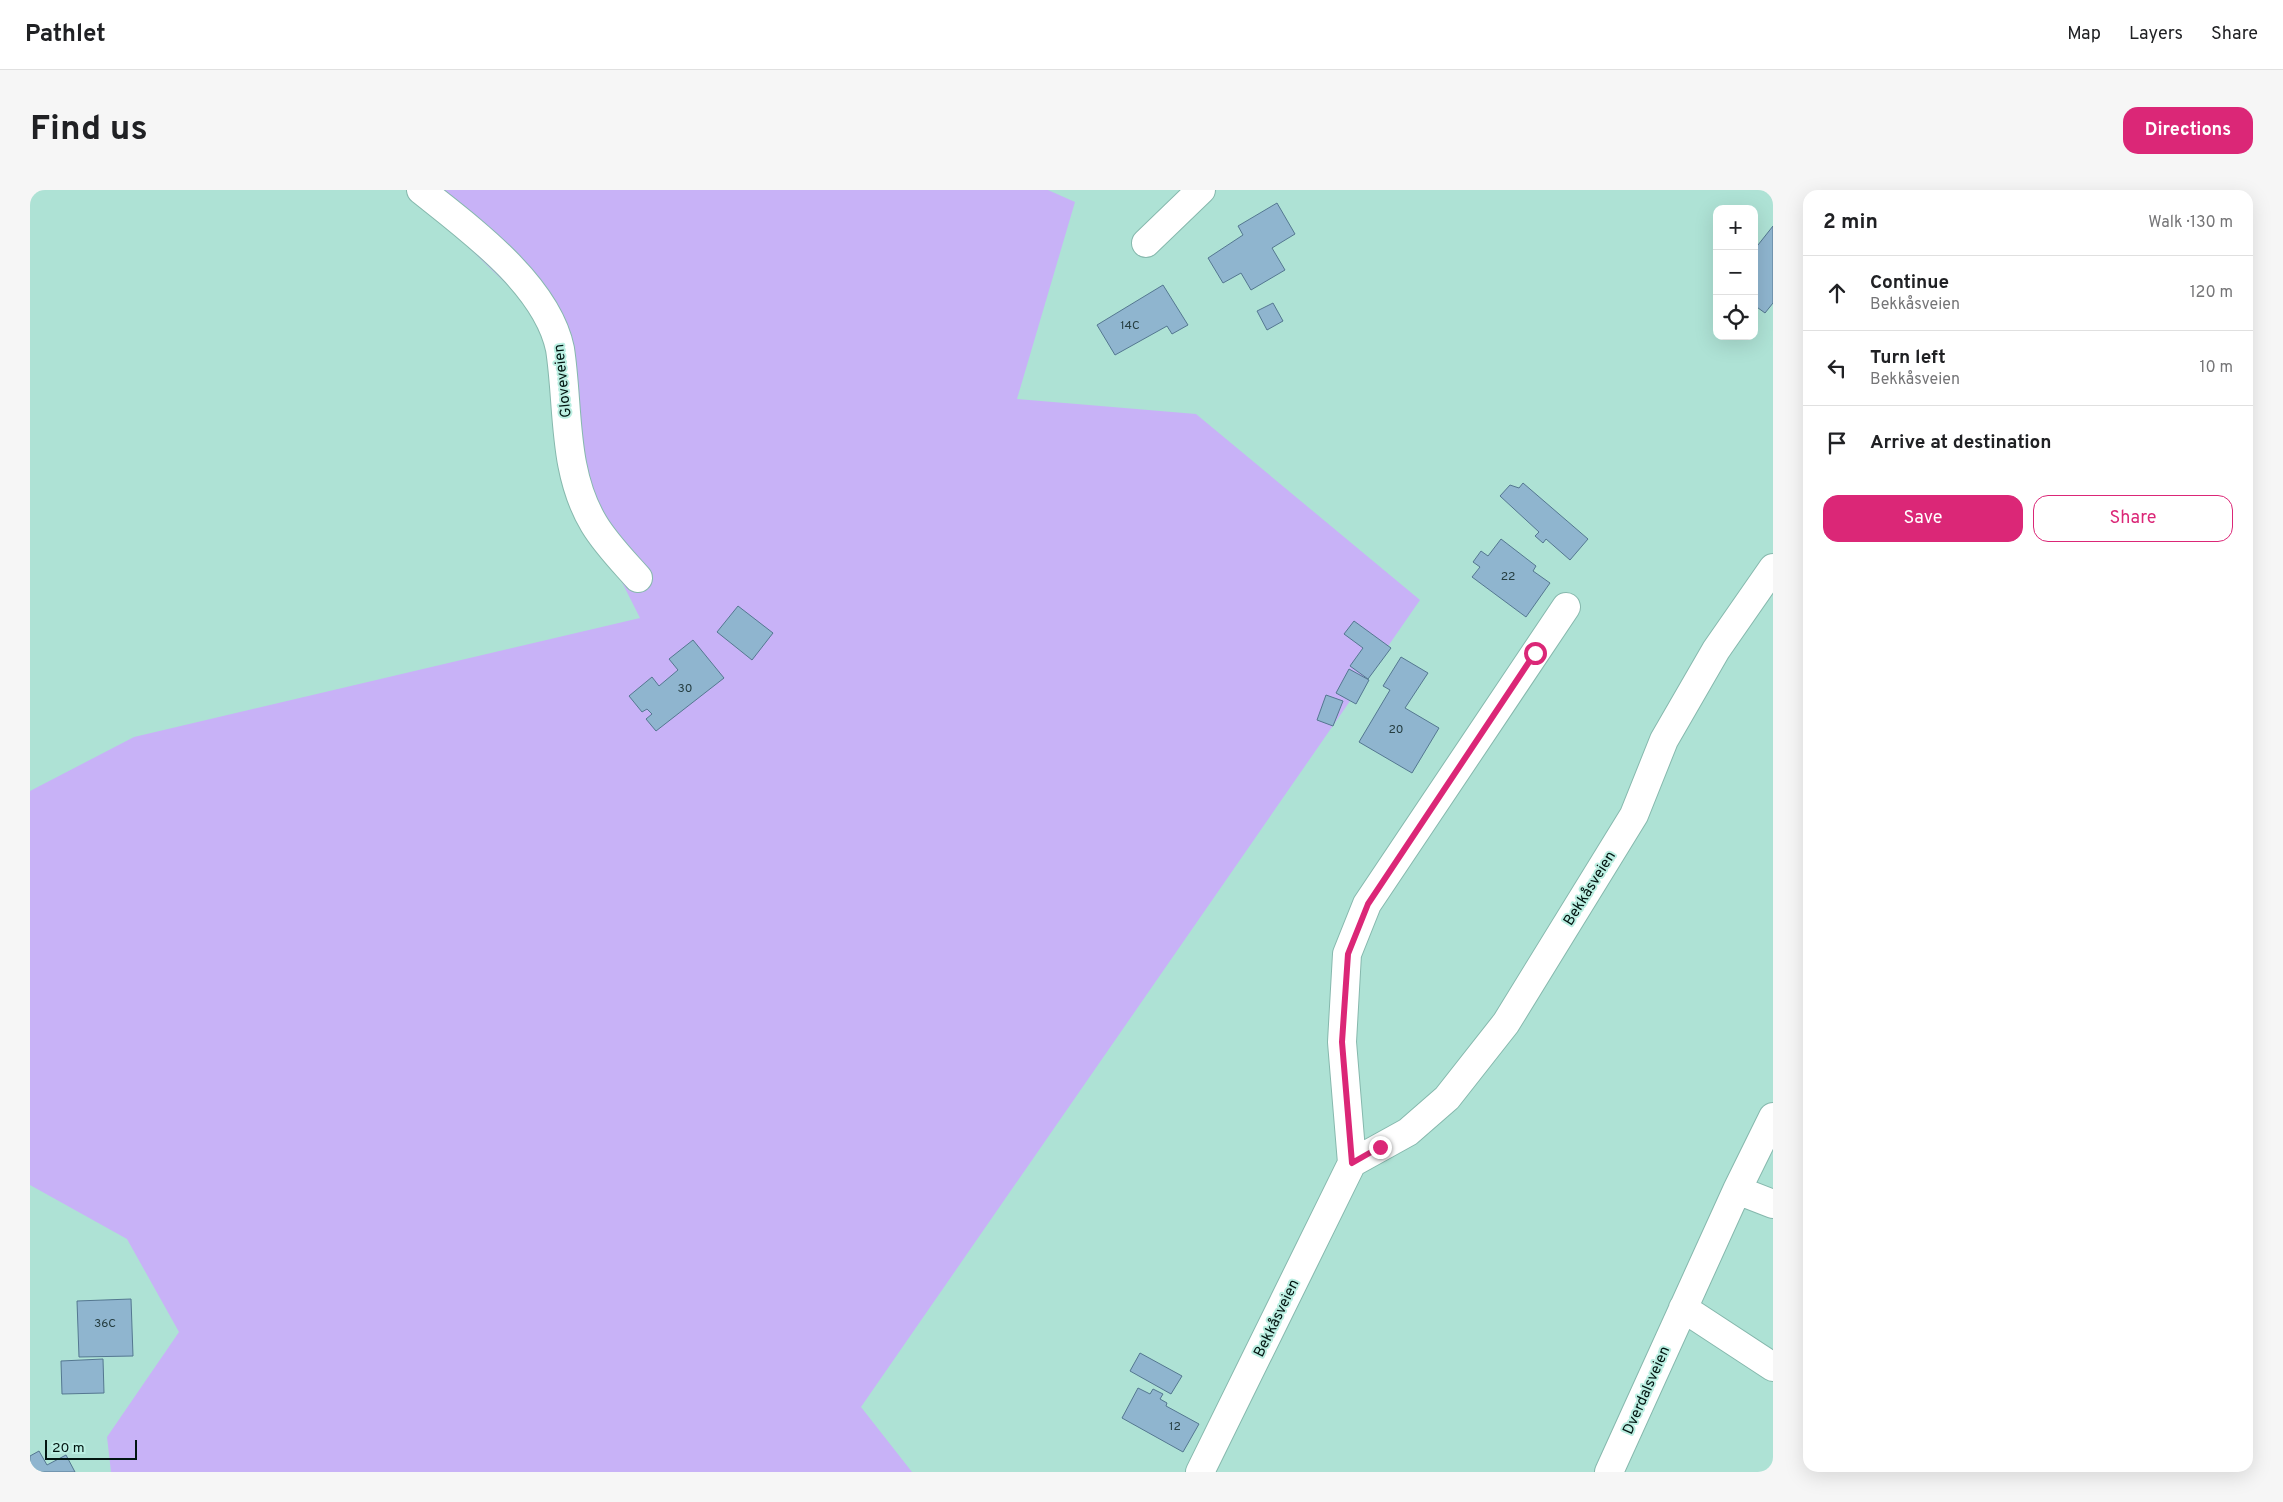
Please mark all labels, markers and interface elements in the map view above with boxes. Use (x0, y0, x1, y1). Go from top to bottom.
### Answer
text: Pathlet (25, 20, 106, 50)
text: Map (2067, 23, 2101, 46)
text: Layers (2129, 23, 2183, 46)
text: Share (2211, 23, 2258, 46)
button: Directions (2123, 107, 2253, 154)
text: Find us (30, 108, 148, 152)
map controls (1713, 205, 1758, 340)
button: + (1713, 205, 1758, 250)
text: 2 min (1823, 209, 1878, 236)
text: Walk · 130 m (2148, 213, 2233, 233)
button: − (1713, 250, 1758, 295)
text: Continue (1870, 271, 1949, 295)
icon: ahead (1823, 279, 1851, 307)
text: 120 m (2190, 283, 2233, 303)
button: locate (1713, 295, 1758, 340)
text: Bekkåsveien (1870, 295, 1960, 315)
house number: 14C (1120, 318, 1140, 334)
street label: Gloveveien (550, 343, 577, 419)
text: Turn left (1870, 346, 1946, 370)
icon: left (1823, 354, 1851, 382)
text: 10 m (2199, 358, 2233, 378)
text: Bekkåsveien (1870, 370, 1960, 390)
icon: arrive (1823, 429, 1851, 457)
text: Arrive at destination (1870, 431, 2051, 455)
button: Save (1823, 495, 2023, 542)
button: Share (2033, 495, 2233, 542)
house number: 22 (1501, 569, 1515, 585)
route start (1524, 642, 1547, 665)
house number: 30 (678, 681, 692, 697)
house number: 20 (1388, 722, 1404, 738)
street label: Bekkåsveien (1560, 848, 1621, 930)
route end (1369, 1136, 1392, 1159)
street label: Bekkåsveien (1250, 1277, 1304, 1361)
house number: 36C (94, 1316, 116, 1332)
street label: Dverdalsveien (1619, 1344, 1675, 1438)
house number: 12 (1169, 1419, 1181, 1435)
scale bar (45, 1437, 138, 1460)
text: 20 m (52, 1440, 85, 1457)

